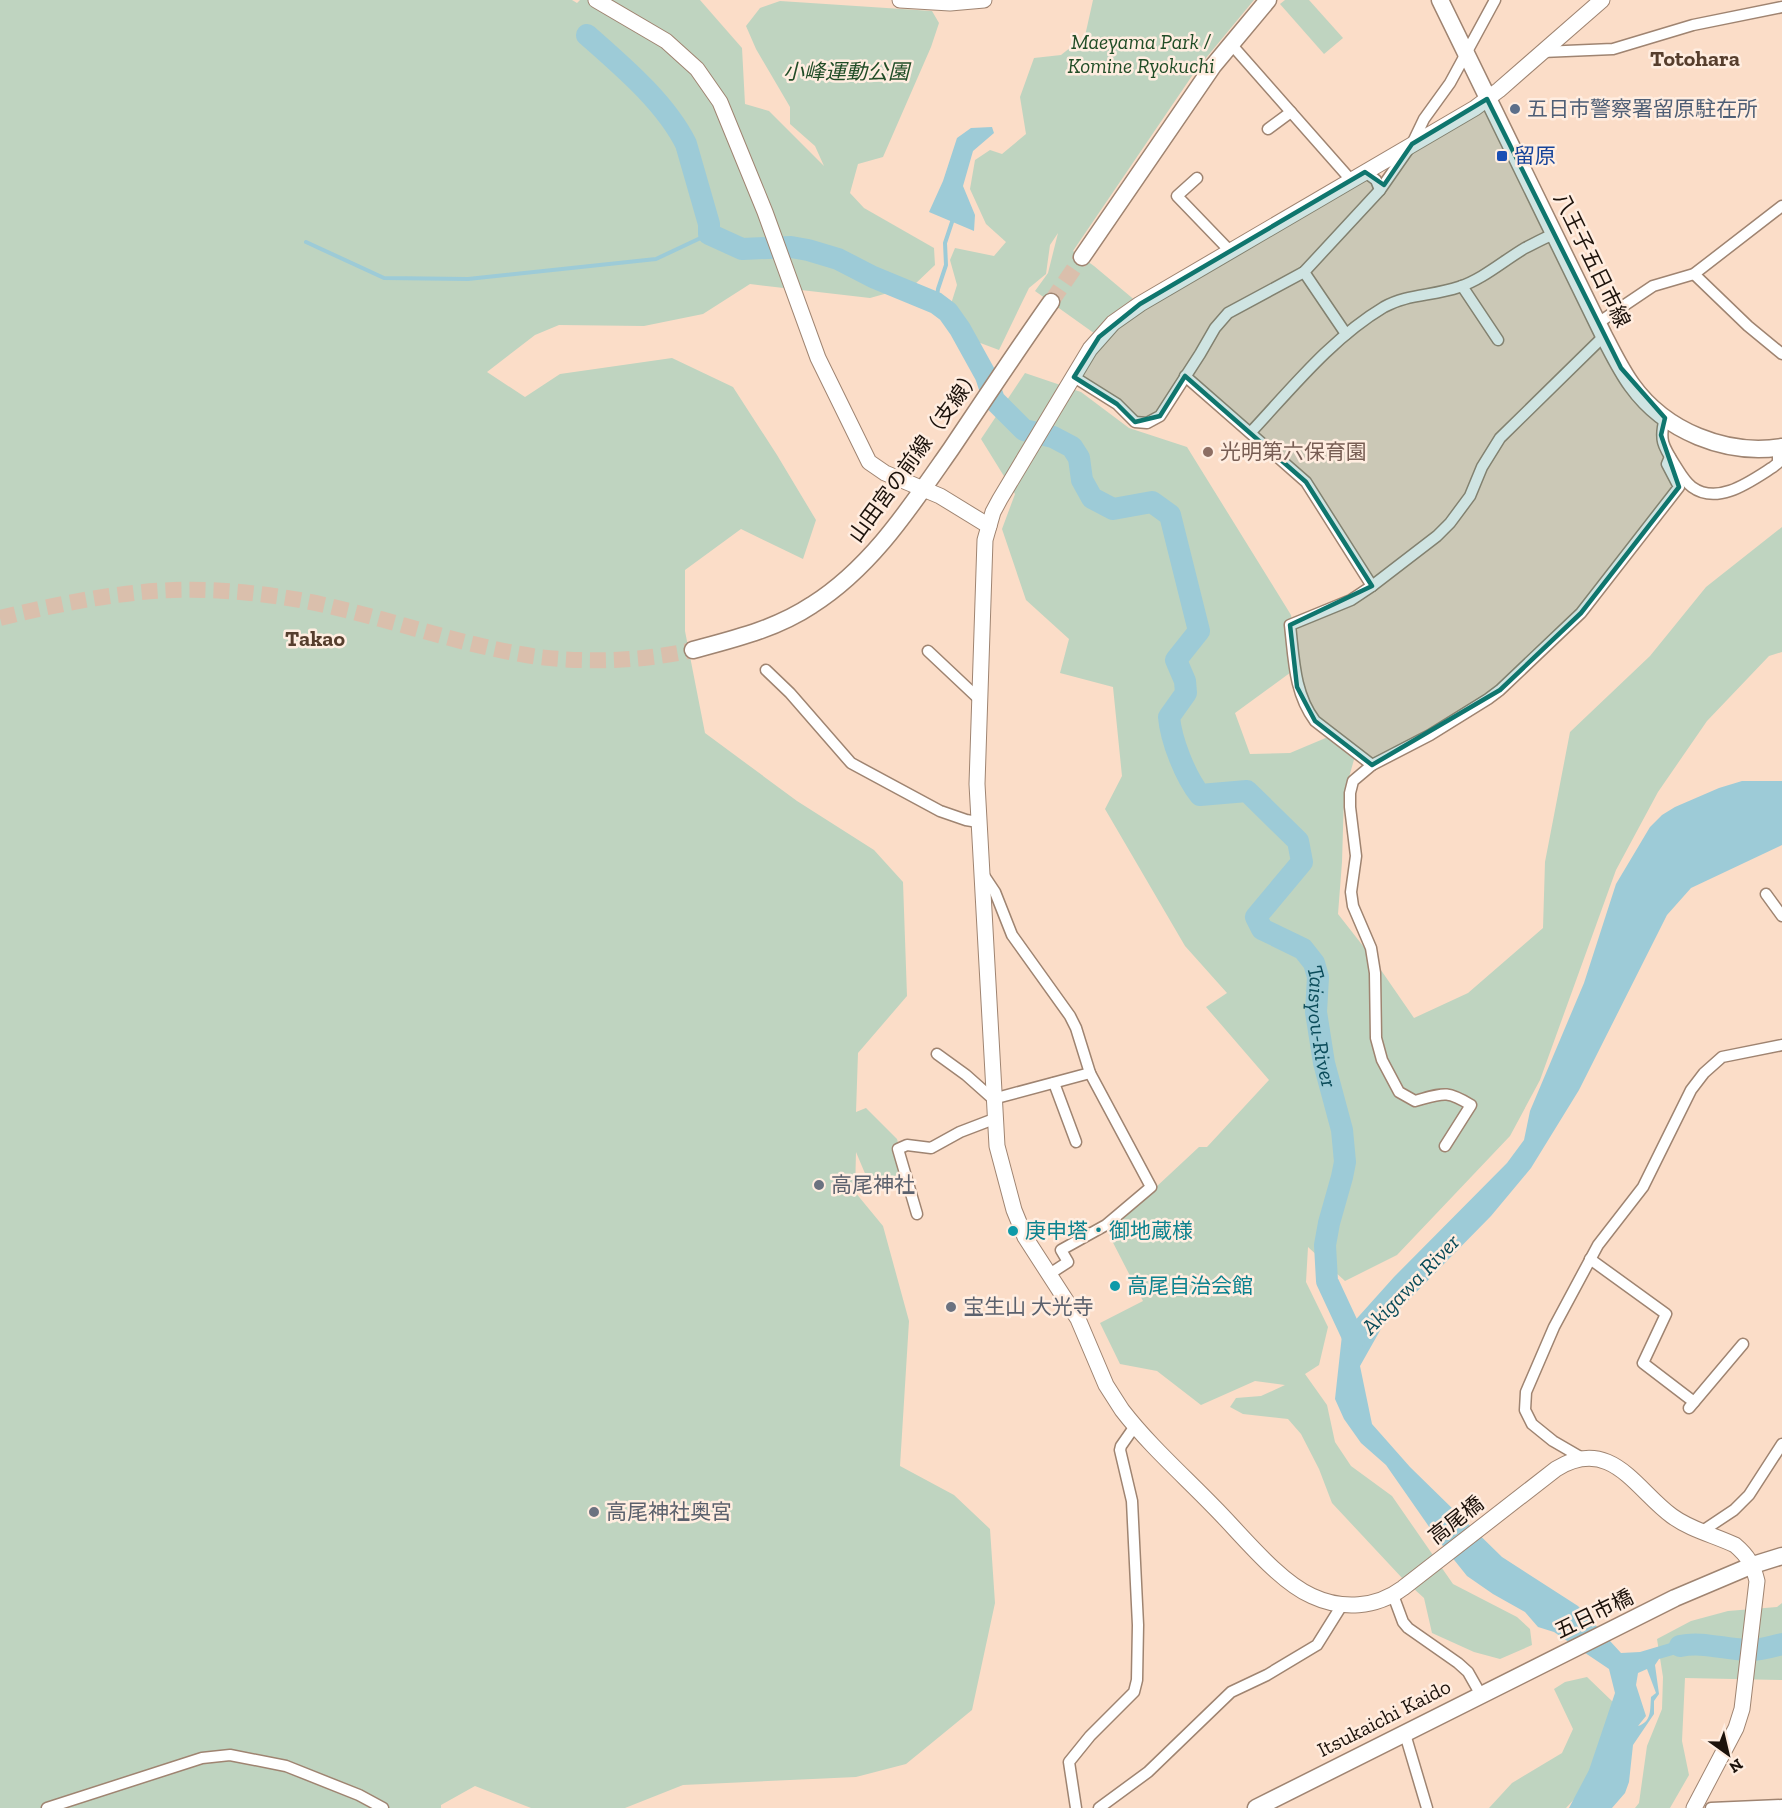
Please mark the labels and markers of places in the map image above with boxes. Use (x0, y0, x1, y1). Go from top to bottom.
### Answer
place label: 五日市警察署留原駐在所 (1527, 96, 1758, 121)
marker: 五日市警察署留原駐在所 (1508, 102, 1522, 116)
place label: 留原 (1514, 143, 1556, 168)
marker: 留原 (1495, 149, 1509, 163)
place label: 光明第六保育園 (1220, 439, 1367, 464)
marker: 光明第六保育園 (1201, 445, 1215, 459)
place label: 高尾神社 (831, 1172, 915, 1197)
marker: 高尾神社 (812, 1178, 826, 1192)
place label: 庚申塔・御地蔵様 (1025, 1218, 1193, 1243)
marker: 庚申塔・御地蔵様 (1006, 1224, 1020, 1238)
place label: 高尾自治会館 (1127, 1273, 1253, 1298)
marker: 高尾自治会館 (1108, 1279, 1122, 1293)
place label: 宝生山 大光寺 (963, 1294, 1094, 1319)
marker: 宝生山 大光寺 (944, 1300, 958, 1314)
place label: 高尾神社奥宮 (606, 1499, 732, 1524)
marker: 高尾神社奥宮 (587, 1505, 601, 1519)

